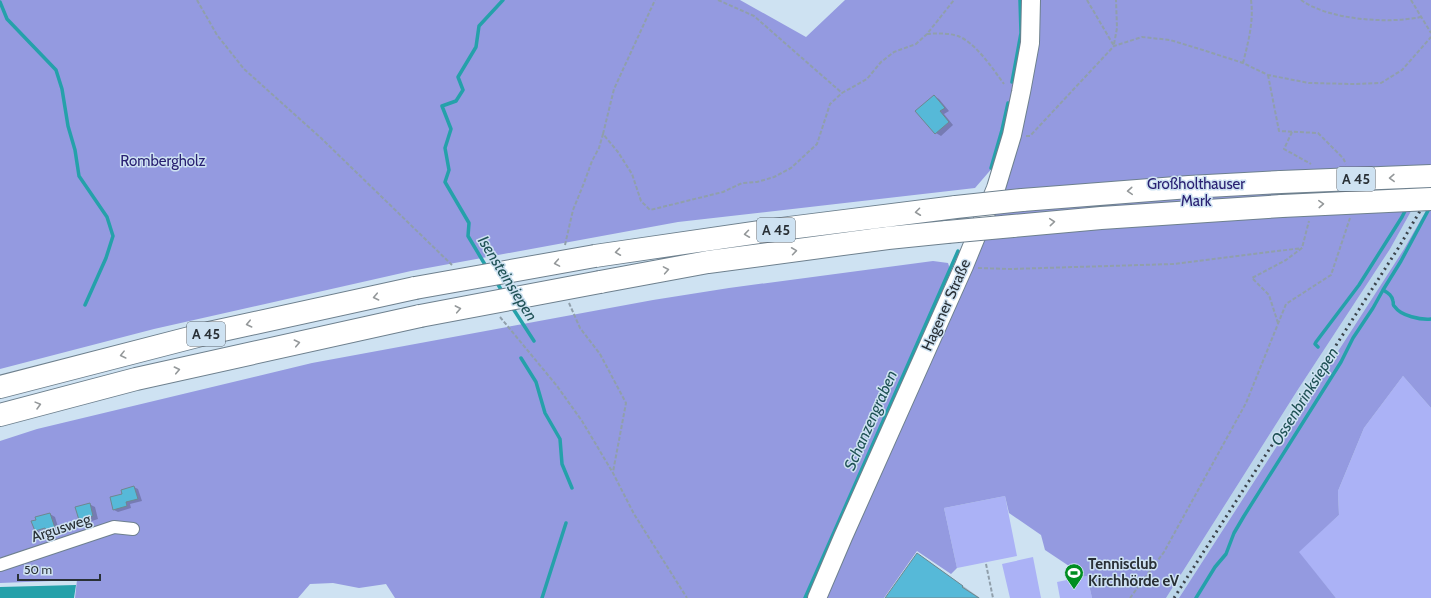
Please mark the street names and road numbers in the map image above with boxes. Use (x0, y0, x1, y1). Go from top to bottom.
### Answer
road number: A 45 (1337, 167, 1375, 191)
road number: A 45 (757, 218, 795, 242)
street label: Hagener Straße (918, 256, 974, 354)
road number: A 45 (187, 322, 225, 346)
street label: Argusweg (29, 510, 93, 546)

